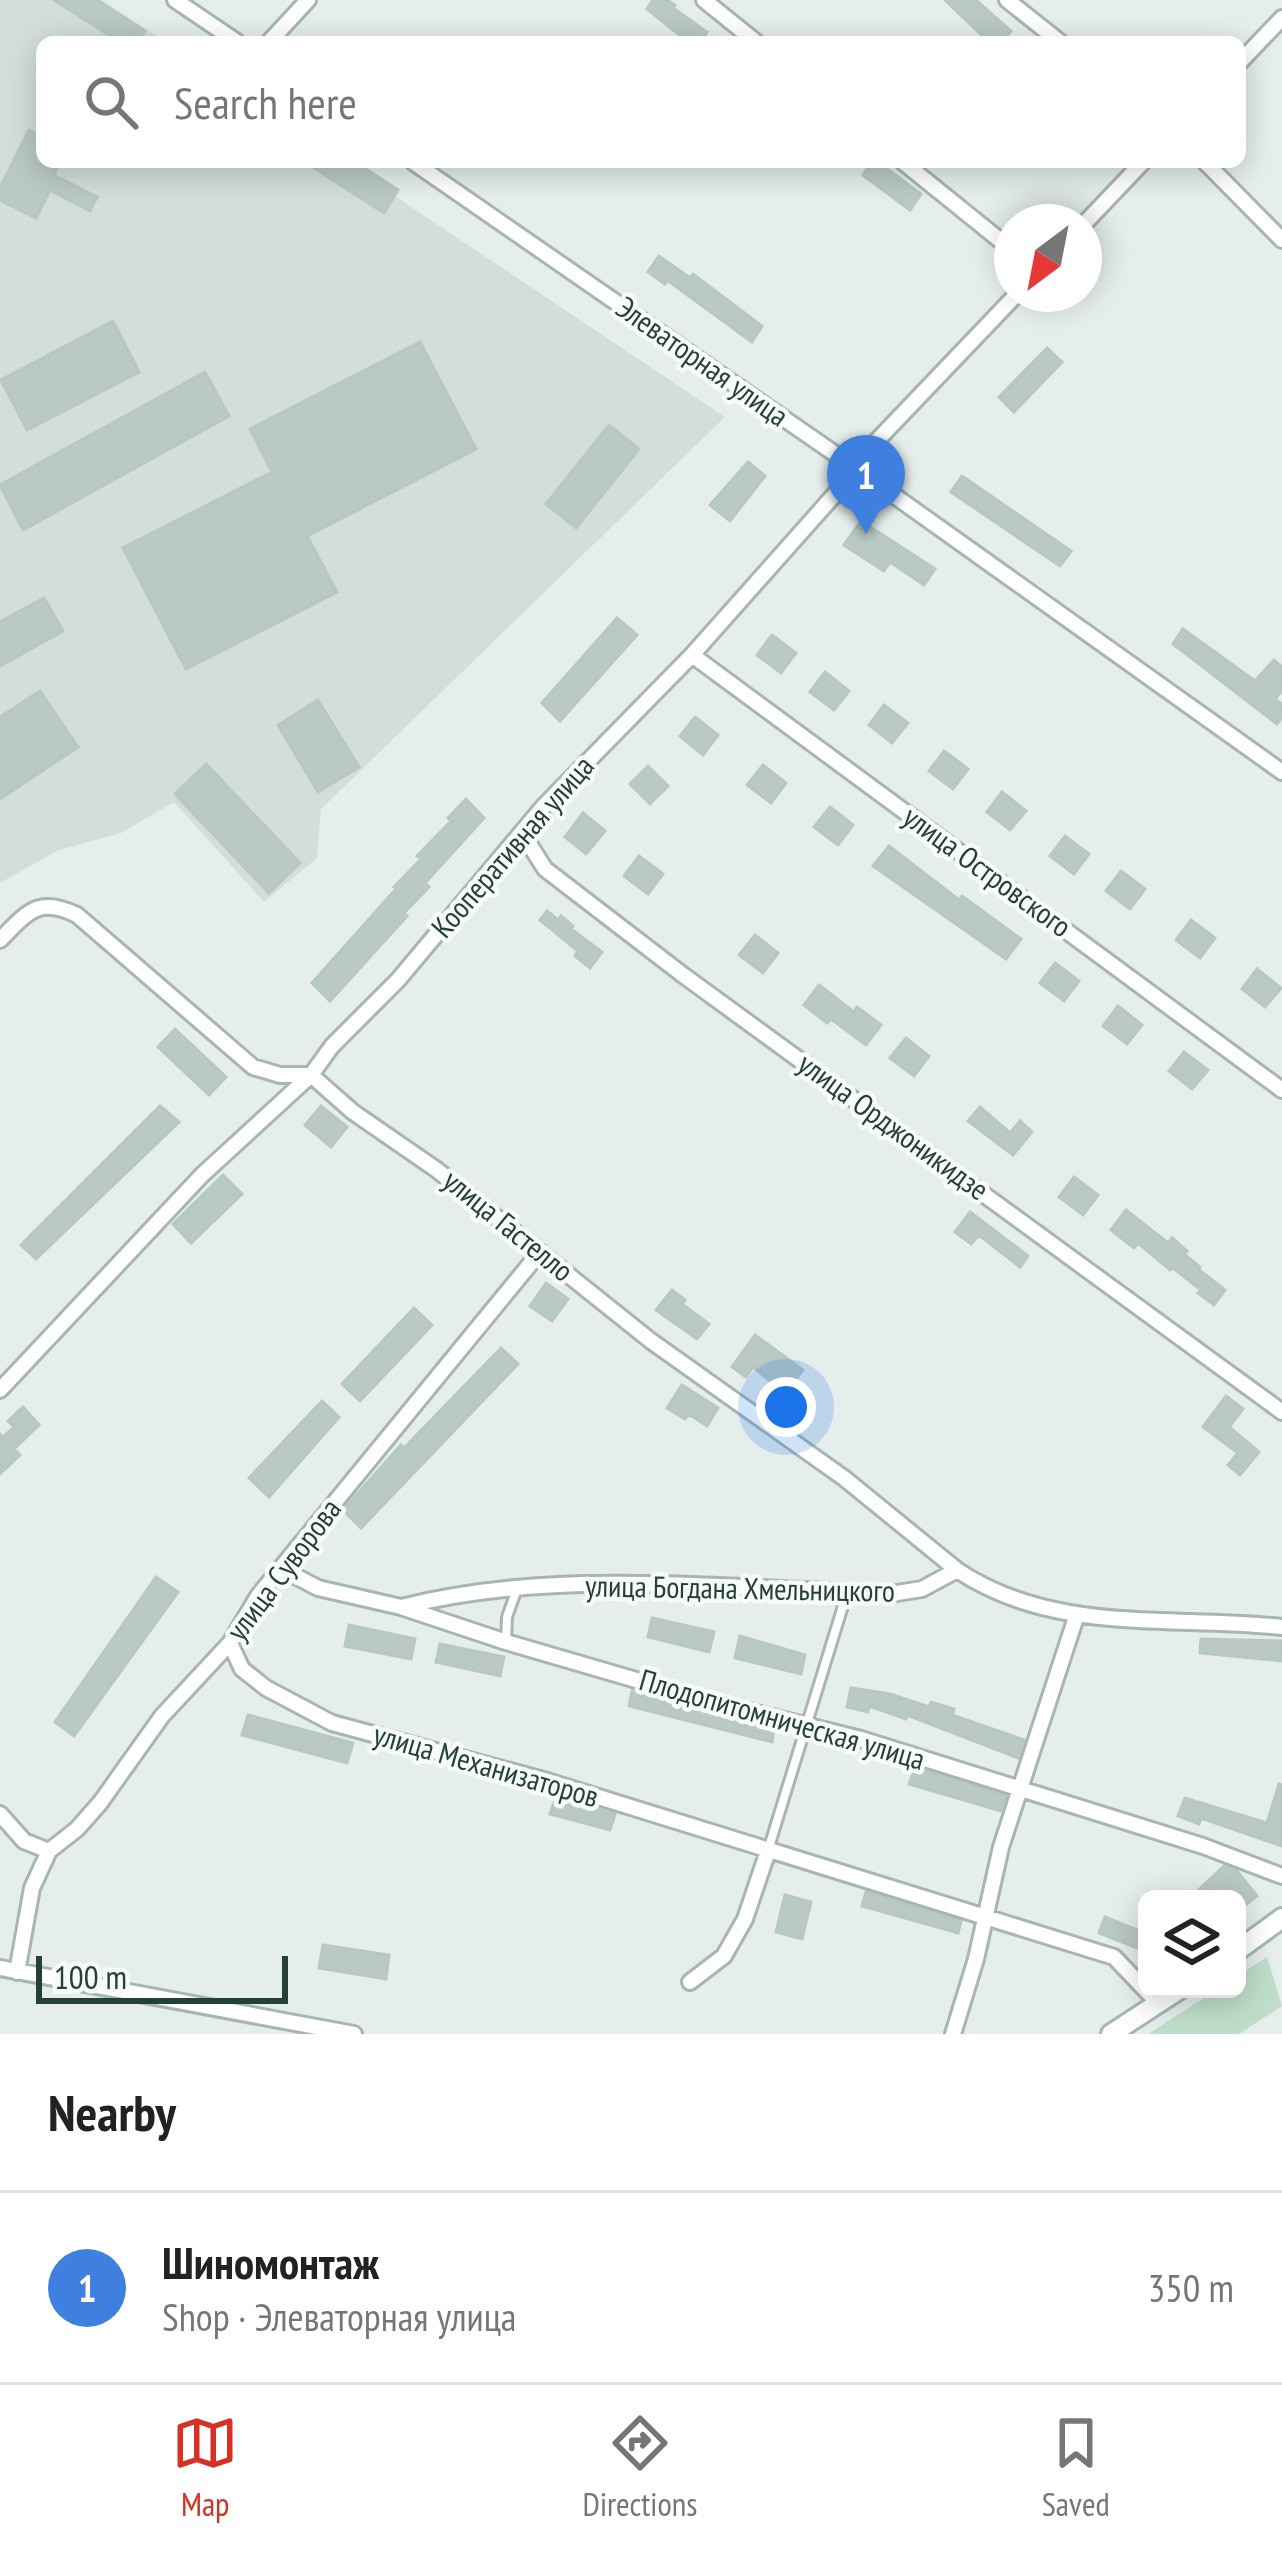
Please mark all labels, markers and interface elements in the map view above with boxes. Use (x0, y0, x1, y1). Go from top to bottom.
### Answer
search box (36, 36, 1246, 168)
icon: search (78, 69, 144, 135)
text: Search here (174, 73, 357, 131)
north arrow (994, 204, 1102, 312)
street label: Элеваторная улица (609, 287, 797, 435)
pin: 1 (827, 435, 905, 534)
street label: Кооперативная улица (422, 747, 602, 945)
street label: улица Островского (896, 797, 1080, 945)
street label: улица Орджоникидзе (791, 1043, 997, 1208)
street label: улица Гастелло (436, 1160, 582, 1289)
your location (756, 1377, 816, 1437)
street label: улица Суворова (217, 1490, 349, 1648)
street label: улица Богдана Хмельницкого (585, 1565, 895, 1610)
street label: Плодопитомническая улица (635, 1659, 930, 1778)
street label: улица Механизаторов (369, 1714, 603, 1815)
map controls (1138, 1890, 1246, 1998)
button: layers (1138, 1890, 1246, 1998)
scale bar (36, 1950, 288, 2003)
text: 100 m (54, 1955, 127, 1998)
text: Nearby (48, 2079, 176, 2145)
text: Шиномонтаж (162, 2233, 379, 2291)
text: 1 (78, 2262, 96, 2313)
text: 350 m (1148, 2262, 1234, 2313)
text: Shop · Элеваторная улица (162, 2291, 516, 2342)
tab: Map (172, 2410, 238, 2525)
tab: Directions (583, 2410, 697, 2525)
tab: Saved (1042, 2410, 1110, 2525)

